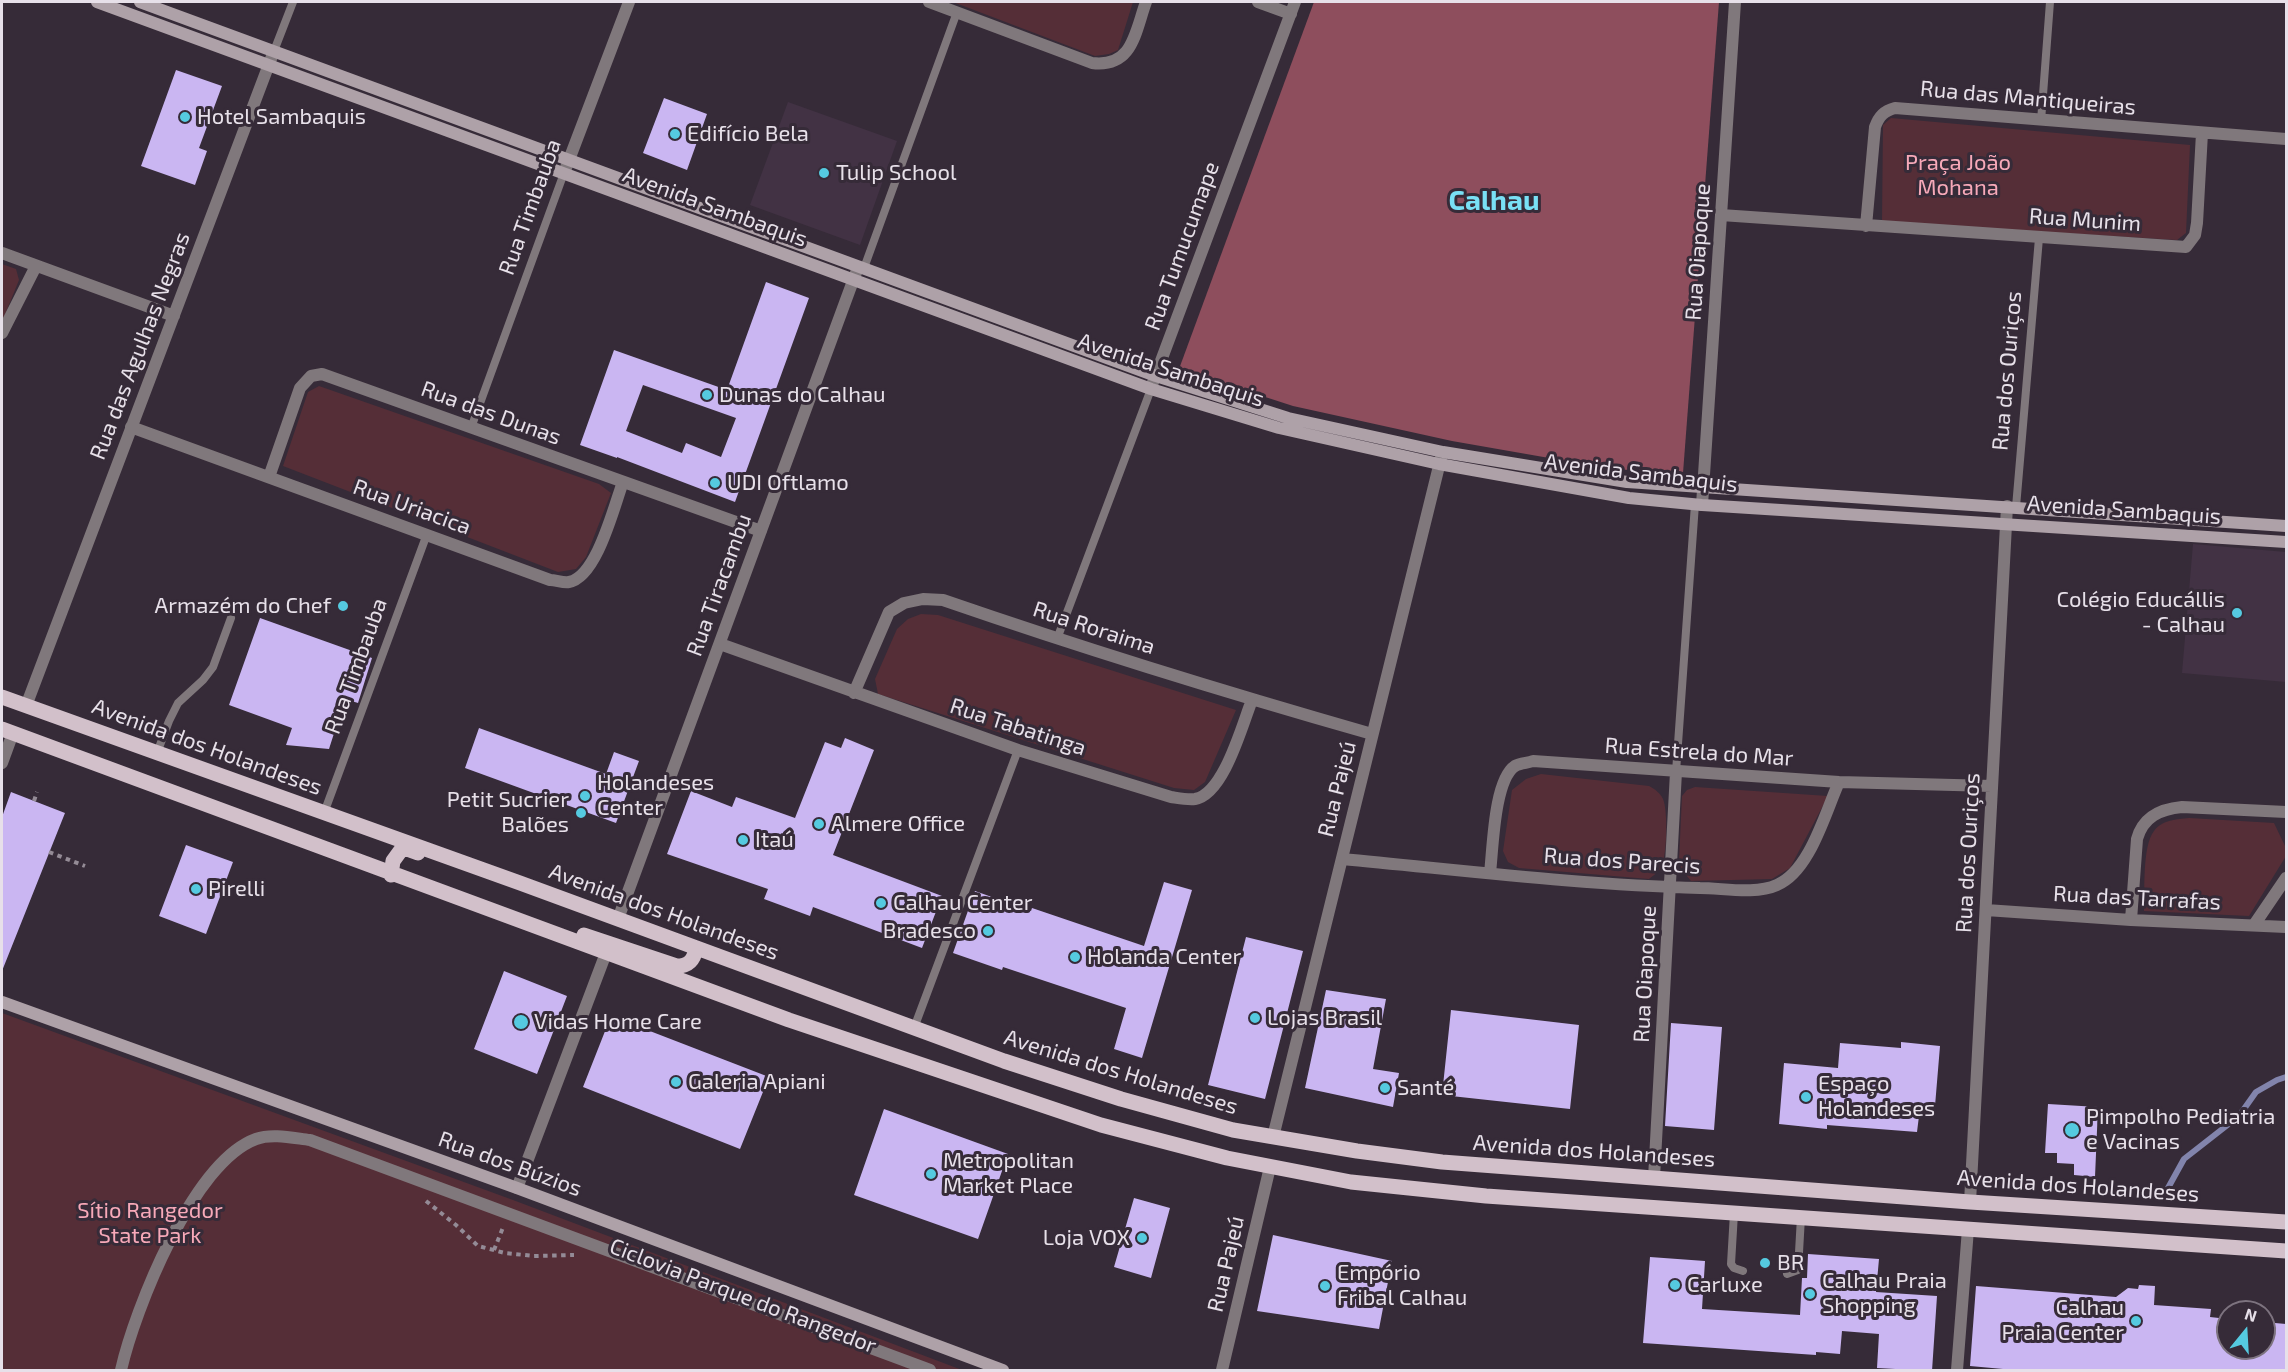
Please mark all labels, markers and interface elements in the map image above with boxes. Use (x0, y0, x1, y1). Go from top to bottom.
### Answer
street label: Rua das Mantiqueiras (1919, 75, 2137, 121)
place label: Hotel Sambaquis (197, 104, 366, 130)
marker: Hotel Sambaquis (178, 110, 192, 124)
place label: Edifício Bela (687, 121, 809, 147)
marker: Edifício Bela (668, 127, 682, 141)
street label: Rua Timbauba (493, 136, 567, 278)
park label: Praça João Mohana (1905, 150, 2011, 202)
street label: Rua Tumucumape (1139, 158, 1225, 334)
place label: Tulip School (836, 160, 956, 186)
street label: Avenida Sambaquis (619, 161, 811, 253)
marker: Tulip School (817, 166, 831, 180)
street label: Rua Oiapoque (1680, 182, 1716, 322)
district label: Calhau (1449, 184, 1539, 218)
street label: Rua Munim (2028, 203, 2142, 237)
street label: Rua das Agulhas Negras (84, 229, 196, 463)
street label: Rua dos Ouriços (1987, 290, 2027, 452)
street label: Avenida Sambaquis (1074, 327, 1268, 413)
street label: Rua das Dunas (417, 375, 565, 451)
place label: Dunas do Calhau (719, 382, 886, 408)
marker: Dunas do Calhau (700, 388, 714, 402)
street label: Avenida Sambaquis (1543, 448, 1739, 498)
place label: UDI Oftlamo (727, 470, 849, 496)
street label: Rua Uriacica (350, 474, 474, 540)
marker: UDI Oftlamo (708, 476, 722, 490)
street label: Avenida Sambaquis (2026, 490, 2222, 530)
street label: Rua Tiracambu (681, 510, 757, 660)
place label: Colégio Educállis - Calhau (2056, 587, 2225, 638)
place label: Armazém do Chef (154, 593, 331, 619)
street label: Rua Timbauba (319, 595, 393, 737)
street label: Rua Roraima (1030, 596, 1158, 660)
marker: Armazém do Chef (336, 599, 350, 613)
marker: Colégio Educállis - Calhau (2230, 606, 2244, 620)
street label: Avenida dos Holandeses (88, 693, 326, 801)
street label: Rua Tabatinga (947, 693, 1089, 761)
street label: Rua Estrela do Mar (1604, 732, 1794, 772)
street label: Rua Pajeú (1312, 738, 1362, 840)
place label: Holandeses Center (597, 770, 714, 822)
street label: Rua dos Ouriços (1951, 772, 1985, 934)
place label: Petit Sucrier Balões (447, 787, 569, 838)
marker: Holandeses Center (578, 789, 592, 803)
marker: Petit Sucrier Balões (574, 806, 588, 820)
place label: Almere Office (831, 811, 965, 837)
marker: Almere Office (812, 817, 826, 831)
place label: Itaú (755, 827, 794, 853)
marker: Itaú (736, 833, 750, 847)
street label: Rua dos Parecis (1543, 842, 1701, 880)
street label: Avenida dos Holandeses (545, 858, 783, 966)
place label: Pirelli (208, 876, 265, 902)
street label: Rua das Tarrafas (2052, 880, 2222, 916)
marker: Pirelli (189, 882, 203, 896)
place label: Calhau Center (893, 890, 1033, 916)
marker: Calhau Center (874, 896, 888, 910)
street label: Rua Oiapoque (1628, 905, 1662, 1043)
place label: Bradesco (883, 918, 976, 944)
marker: Bradesco (981, 924, 995, 938)
place label: Holanda Center (1087, 944, 1241, 970)
marker: Holanda Center (1068, 950, 1082, 964)
place label: Lojas Brasil (1267, 1005, 1382, 1031)
place label: Vidas Home Care (534, 1009, 702, 1035)
marker: Lojas Brasil (1248, 1011, 1262, 1025)
marker: Vidas Home Care (512, 1013, 530, 1031)
street label: Avenida dos Holandeses (1001, 1024, 1241, 1120)
place label: Galeria Apiani (688, 1069, 826, 1095)
place label: Espaço Holandeses (1818, 1071, 1935, 1122)
marker: Galeria Apiani (669, 1075, 683, 1089)
place label: Santé (1397, 1075, 1454, 1101)
marker: Santé (1378, 1081, 1392, 1095)
marker: Espaço Holandeses (1799, 1090, 1813, 1104)
place label: Pimpolho Pediatria e Vacinas (2086, 1104, 2275, 1156)
marker: Pimpolho Pediatria e Vacinas (2063, 1121, 2081, 1139)
street label: Rua dos Búzios (435, 1126, 585, 1202)
street label: Avenida dos Holandeses (1472, 1129, 1716, 1173)
place label: Metropolitan Market Place (943, 1148, 1074, 1200)
street label: Avenida dos Holandeses (1956, 1164, 2200, 1208)
marker: Metropolitan Market Place (924, 1167, 938, 1181)
park label: Sítio Rangedor State Park (77, 1198, 223, 1250)
street label: Rua Pajeú (1202, 1213, 1250, 1315)
place label: Loja VOX (1043, 1225, 1130, 1251)
marker: Loja VOX (1135, 1231, 1149, 1245)
street label: Ciclovia Parque do Rangedor (606, 1233, 880, 1359)
place label: BR (1777, 1250, 1804, 1276)
marker: BR (1758, 1256, 1772, 1270)
place label: Empório Fribal Calhau (1337, 1260, 1467, 1312)
place label: Calhau Praia Shopping (1822, 1268, 1947, 1320)
place label: Carluxe (1687, 1272, 1763, 1298)
marker: Carluxe (1668, 1278, 1682, 1292)
marker: Empório Fribal Calhau (1318, 1279, 1332, 1293)
marker: Calhau Praia Shopping (1803, 1287, 1817, 1301)
place label: Calhau Praia Center (2002, 1295, 2124, 1346)
north arrow (2216, 1300, 2276, 1360)
text: N (2243, 1303, 2260, 1325)
marker: Calhau Praia Center (2129, 1314, 2143, 1328)

